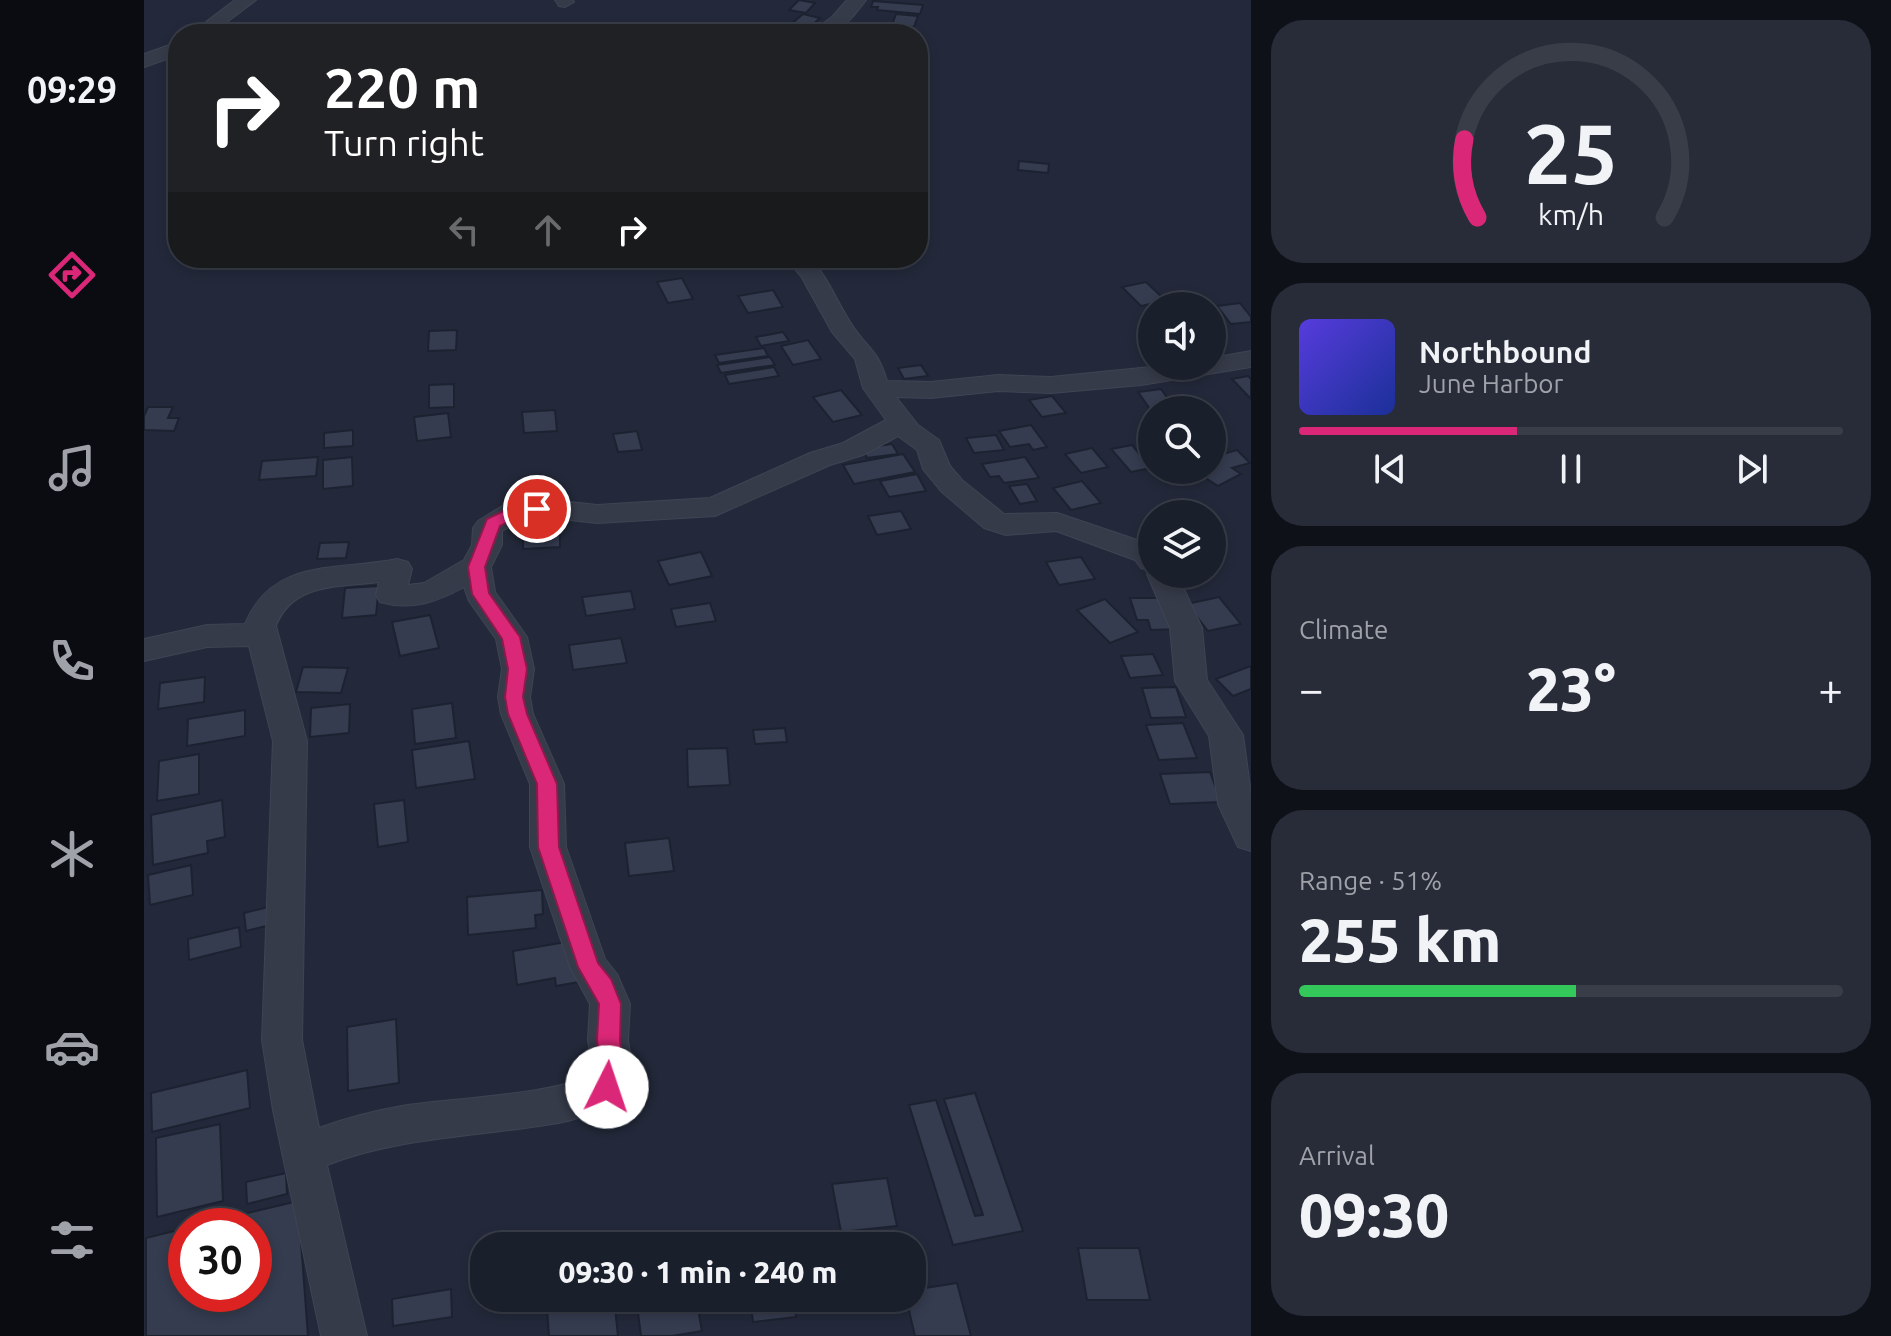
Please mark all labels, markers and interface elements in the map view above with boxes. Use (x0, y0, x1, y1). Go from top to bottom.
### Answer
icon: right (192, 56, 296, 160)
text: 220 m (324, 56, 480, 119)
text: 09:29 (27, 69, 117, 110)
text: 25 (1524, 105, 1618, 199)
text: Turn right (324, 122, 484, 163)
text: km/h (1538, 198, 1604, 230)
icon: left (442, 208, 486, 252)
icon: ahead (526, 208, 570, 252)
icon: right (610, 208, 654, 252)
icon: directions (44, 247, 100, 303)
map controls (1138, 292, 1226, 588)
button: sound (1138, 292, 1226, 380)
text: Northbound (1419, 335, 1591, 369)
text: June Harbor (1419, 369, 1563, 398)
button: search (1138, 396, 1226, 484)
icon: music (44, 440, 100, 496)
icon: previous (1368, 447, 1412, 491)
icon: pause (1549, 447, 1593, 491)
icon: next (1730, 447, 1774, 491)
pin (503, 475, 571, 543)
icon: arrive (515, 487, 559, 531)
button: layers (1138, 500, 1226, 588)
text: Climate (1299, 615, 1388, 644)
icon: phone (44, 633, 100, 689)
text: 23° (1526, 655, 1616, 722)
text: − (1299, 664, 1324, 713)
text: + (1818, 664, 1843, 713)
icon: climate (44, 826, 100, 882)
text: Range · 51% (1299, 866, 1442, 895)
text: 255 km (1299, 906, 1501, 973)
icon: car (44, 1019, 100, 1075)
position arrow (565, 1045, 649, 1129)
text: Arrival (1299, 1141, 1375, 1170)
text: 09:30 (1299, 1181, 1449, 1248)
speed limit sign: 30 (168, 1208, 272, 1312)
icon: filters (44, 1212, 100, 1268)
text: 09:30 · 1 min · 240 m (559, 1255, 837, 1289)

